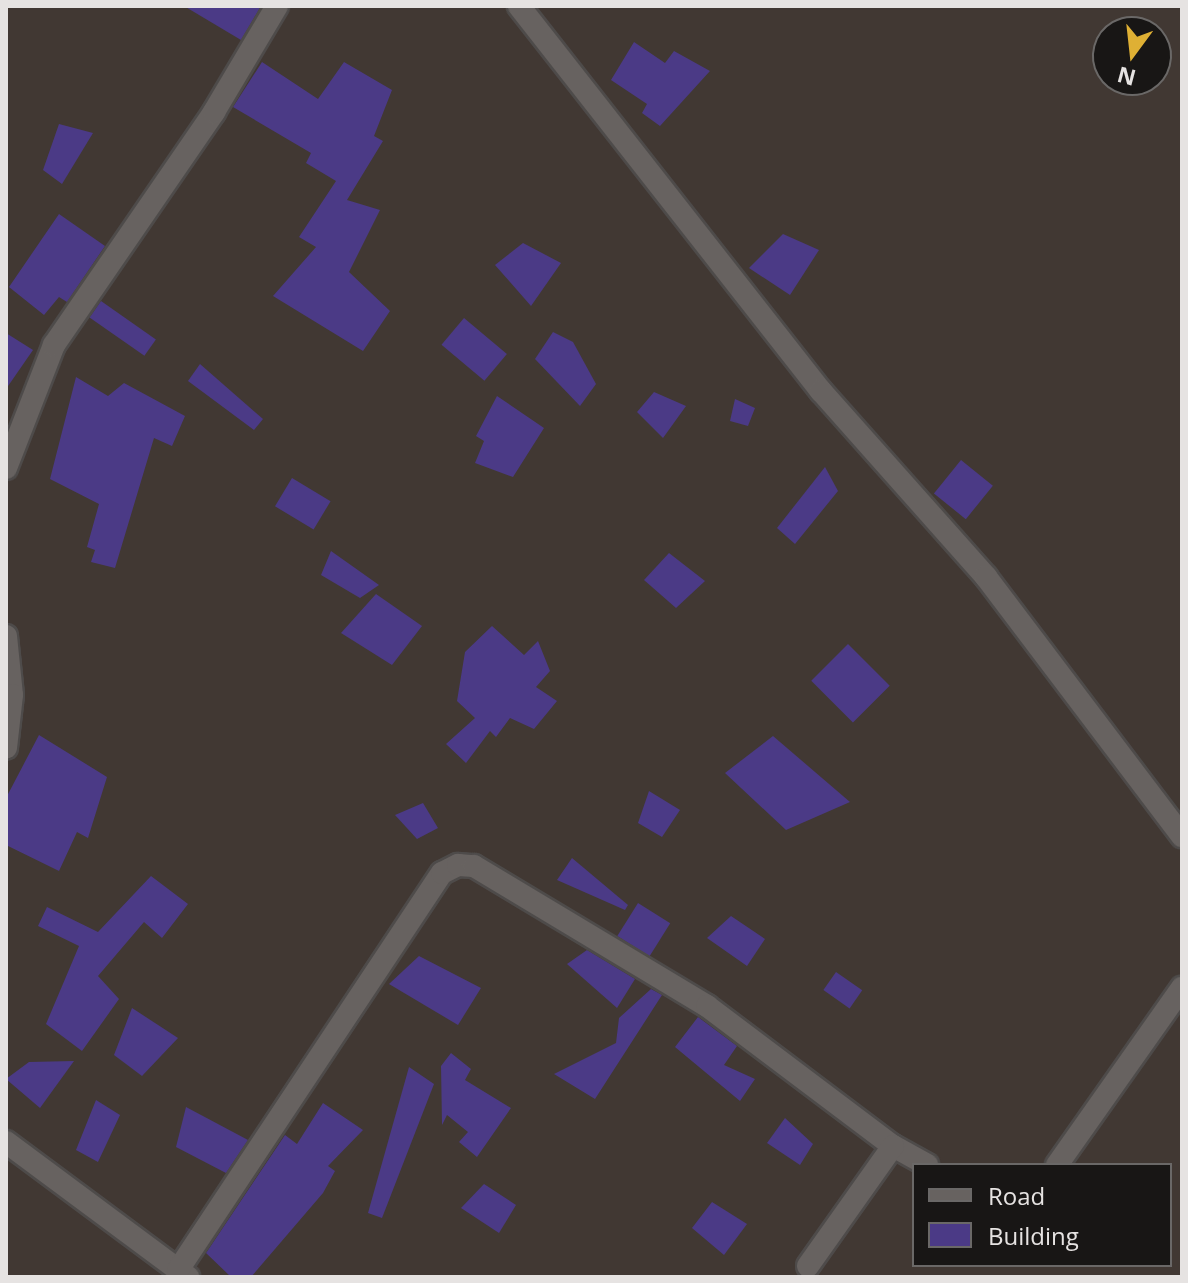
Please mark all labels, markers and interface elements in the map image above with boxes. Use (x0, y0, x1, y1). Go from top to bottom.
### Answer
north arrow (1092, 16, 1172, 96)
text: N (1114, 60, 1139, 94)
legend (912, 1163, 1172, 1267)
text: Road (988, 1179, 1045, 1212)
text: Building (988, 1219, 1079, 1252)

